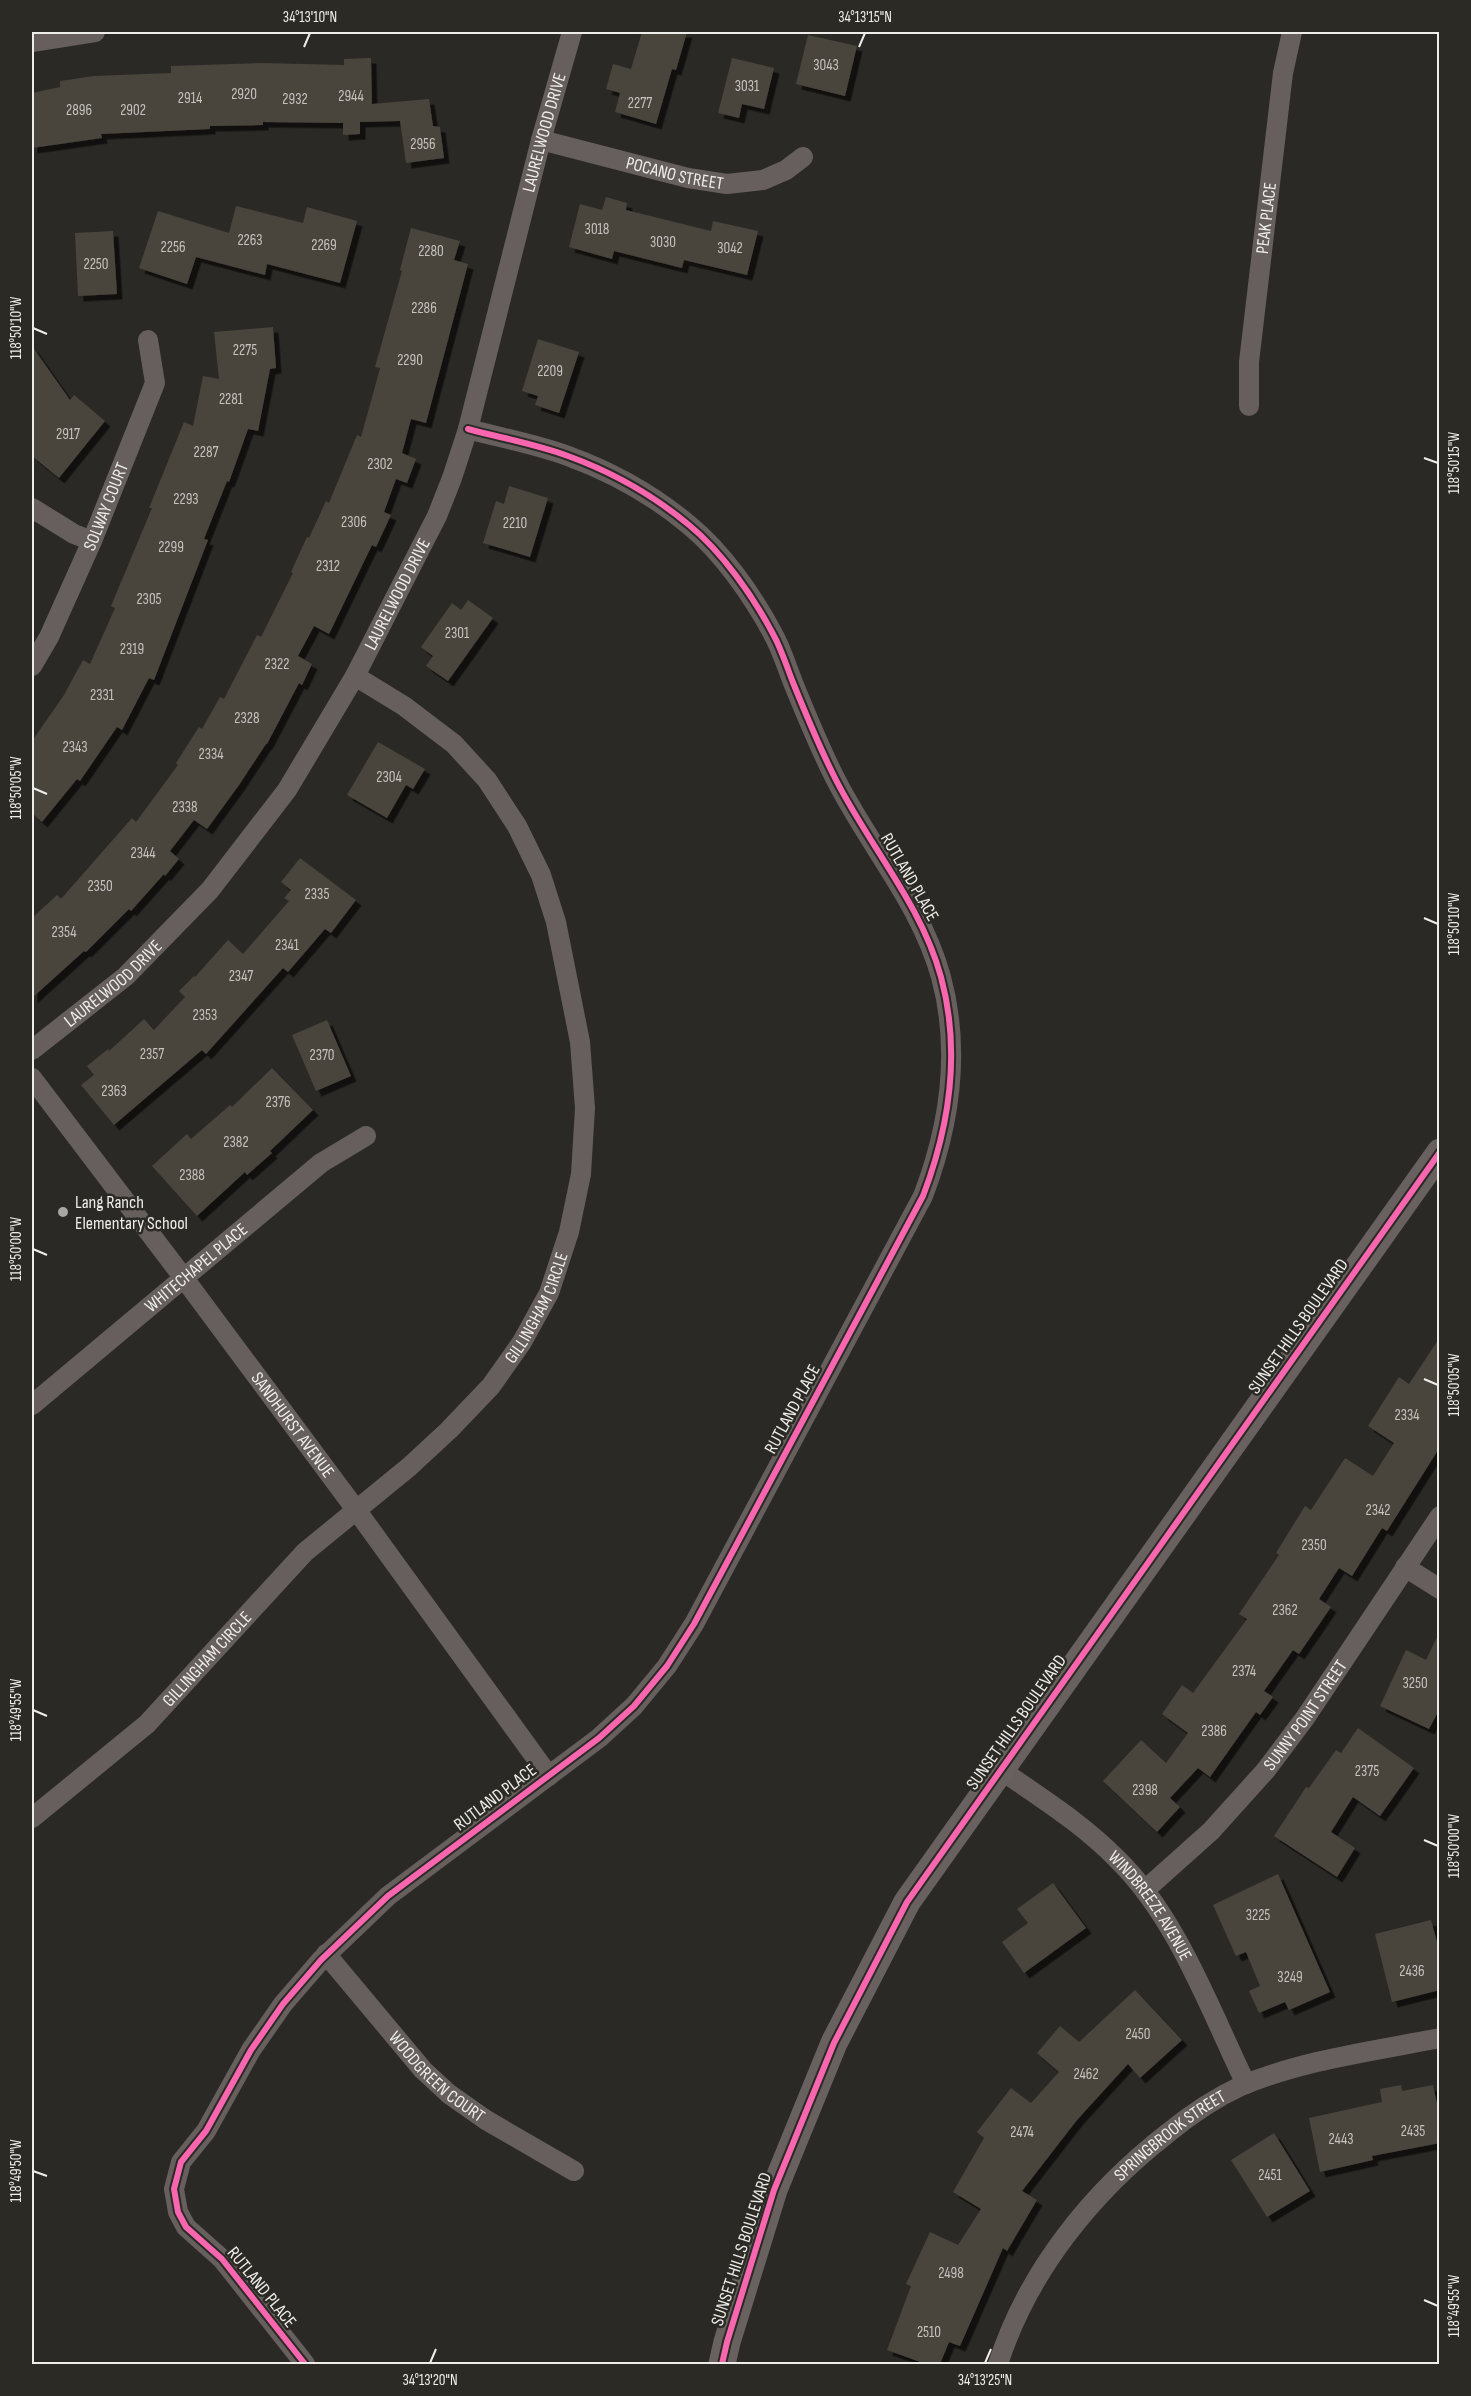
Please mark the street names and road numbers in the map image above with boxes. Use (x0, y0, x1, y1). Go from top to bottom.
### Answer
street label: LAURELWOOD DRIVE (518, 71, 571, 194)
street label: POCANO STREET (624, 152, 725, 194)
street label: PEAK PLACE (1252, 181, 1281, 255)
street label: SOLWAY COURT (79, 460, 133, 554)
street label: LAURELWOOD DRIVE (360, 535, 435, 654)
street label: RUTLAND PLACE (876, 830, 943, 925)
street label: LAURELWOOD DRIVE (60, 936, 166, 1032)
street label: WHITECHAPEL PLACE (141, 1219, 252, 1317)
street label: GILLINGHAM CIRCLE (500, 1250, 573, 1367)
street label: SUNSET HILLS BOULEVARD (1244, 1255, 1353, 1398)
street label: RUTLAND PLACE (760, 1361, 825, 1457)
street label: SANDHURST AVENUE (247, 1368, 339, 1482)
street label: GILLINGHAM CIRCLE (158, 1607, 256, 1711)
street label: SUNSET HILLS BOULEVARD (962, 1651, 1071, 1794)
street label: SUNNY POINT STREET (1259, 1656, 1352, 1775)
street label: RUTLAND PLACE (450, 1760, 541, 1835)
street label: WINDBREEZE AVENUE (1104, 1846, 1196, 1964)
street label: WOODGREEN COURT (384, 2027, 489, 2127)
street label: SPRINGBROOK STREET (1110, 2086, 1229, 2186)
street label: SUNSET HILLS BOULEVARD (707, 2170, 776, 2329)
street label: RUTLAND PLACE (223, 2243, 301, 2332)

